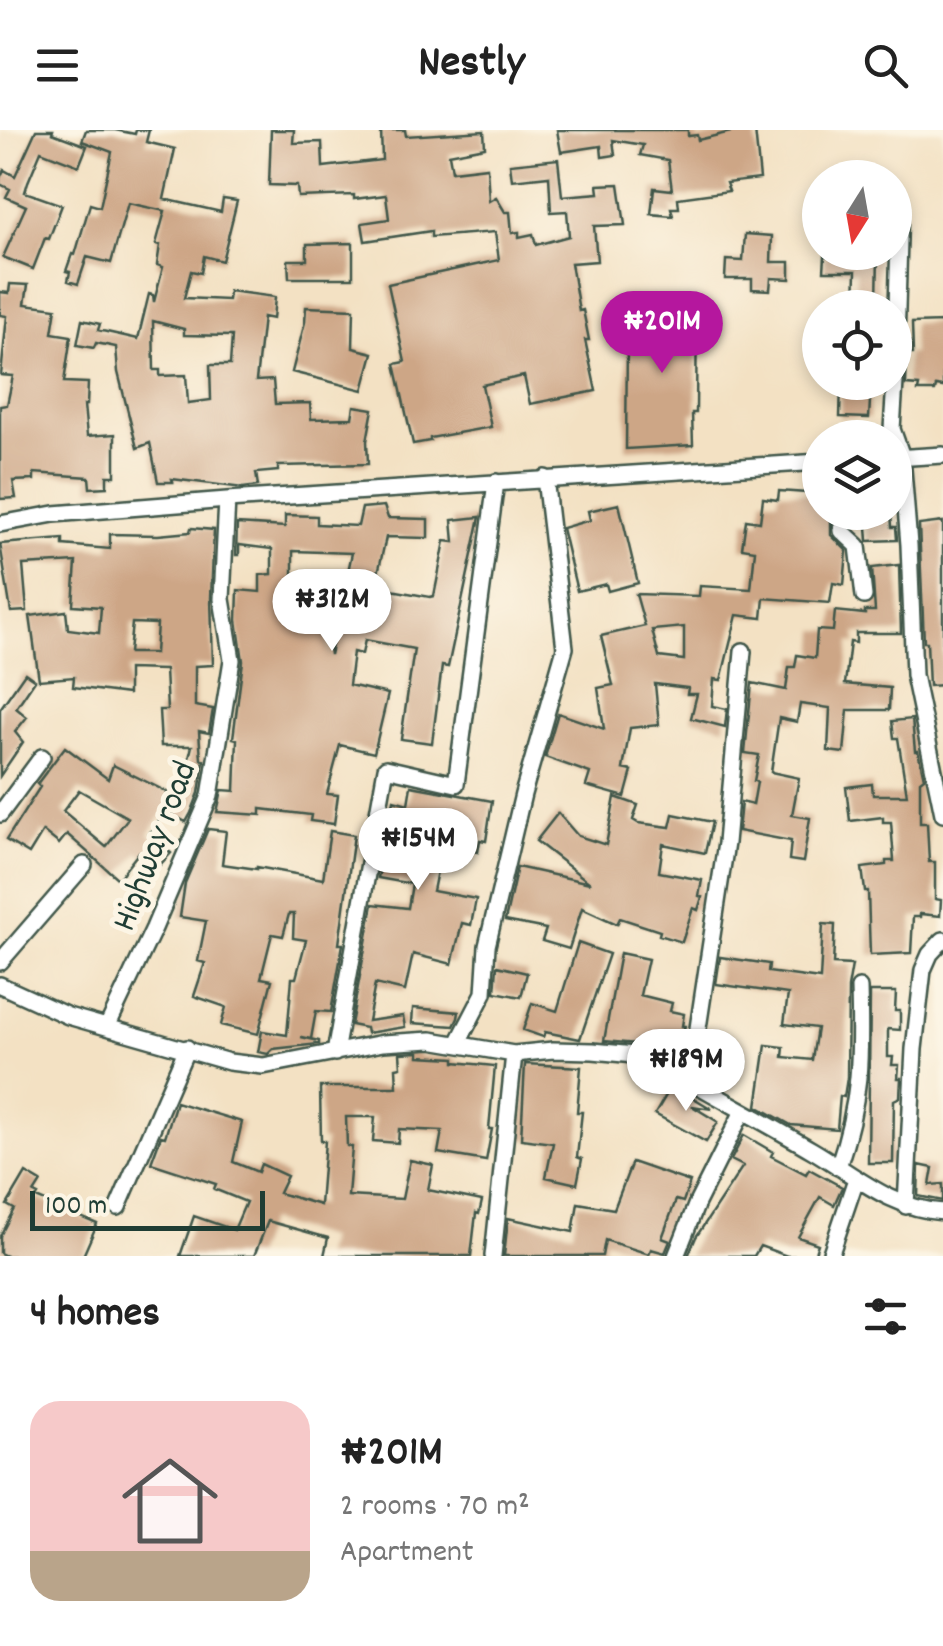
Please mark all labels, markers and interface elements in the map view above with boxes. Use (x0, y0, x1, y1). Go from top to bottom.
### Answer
text: Nestly (418, 33, 525, 97)
icon: menu (30, 38, 85, 93)
icon: search (858, 38, 913, 93)
north arrow (802, 160, 912, 270)
map controls (802, 160, 912, 530)
button: locate (802, 290, 912, 400)
pin: ₦201M (592, 291, 732, 376)
text: ₦201M (623, 300, 701, 346)
button: layers (802, 420, 912, 530)
pin: ₦312M (262, 569, 402, 654)
text: ₦312M (294, 578, 370, 624)
street label: Highway road (101, 755, 212, 939)
pin: ₦154M (348, 808, 488, 893)
text: ₦154M (381, 817, 455, 863)
pin: ₦189M (616, 1029, 756, 1114)
text: ₦189M (649, 1038, 723, 1084)
scale bar (30, 1186, 265, 1230)
text: 100 m (45, 1188, 107, 1228)
text: 4 homes (30, 1286, 160, 1346)
icon: filters (858, 1289, 913, 1344)
text: ₦201M (340, 1425, 443, 1485)
icon: home (110, 1441, 230, 1561)
text: 2 rooms · 70 m² (340, 1485, 530, 1531)
text: Apartment (340, 1531, 474, 1577)

